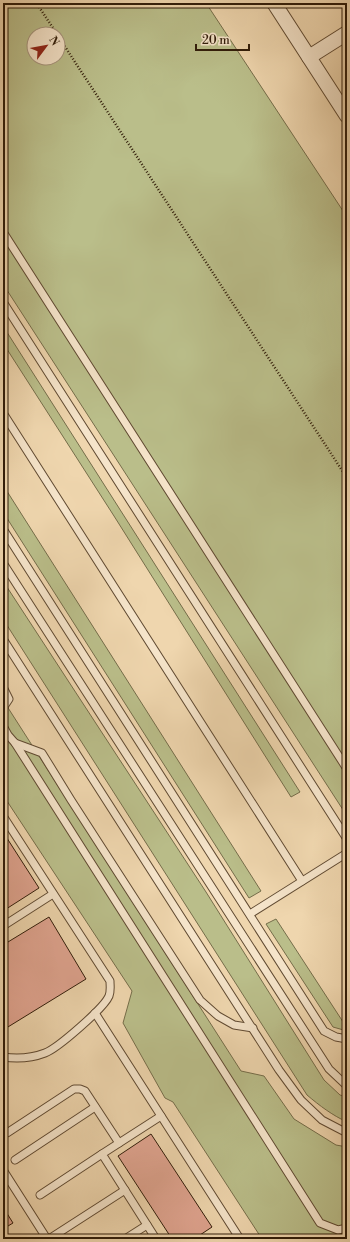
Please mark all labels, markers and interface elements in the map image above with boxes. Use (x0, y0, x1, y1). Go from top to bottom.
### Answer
north arrow (26, 26, 66, 66)
scale bar (196, 26, 249, 52)
text: 20 m (202, 33, 230, 48)
text: N (45, 34, 62, 49)

